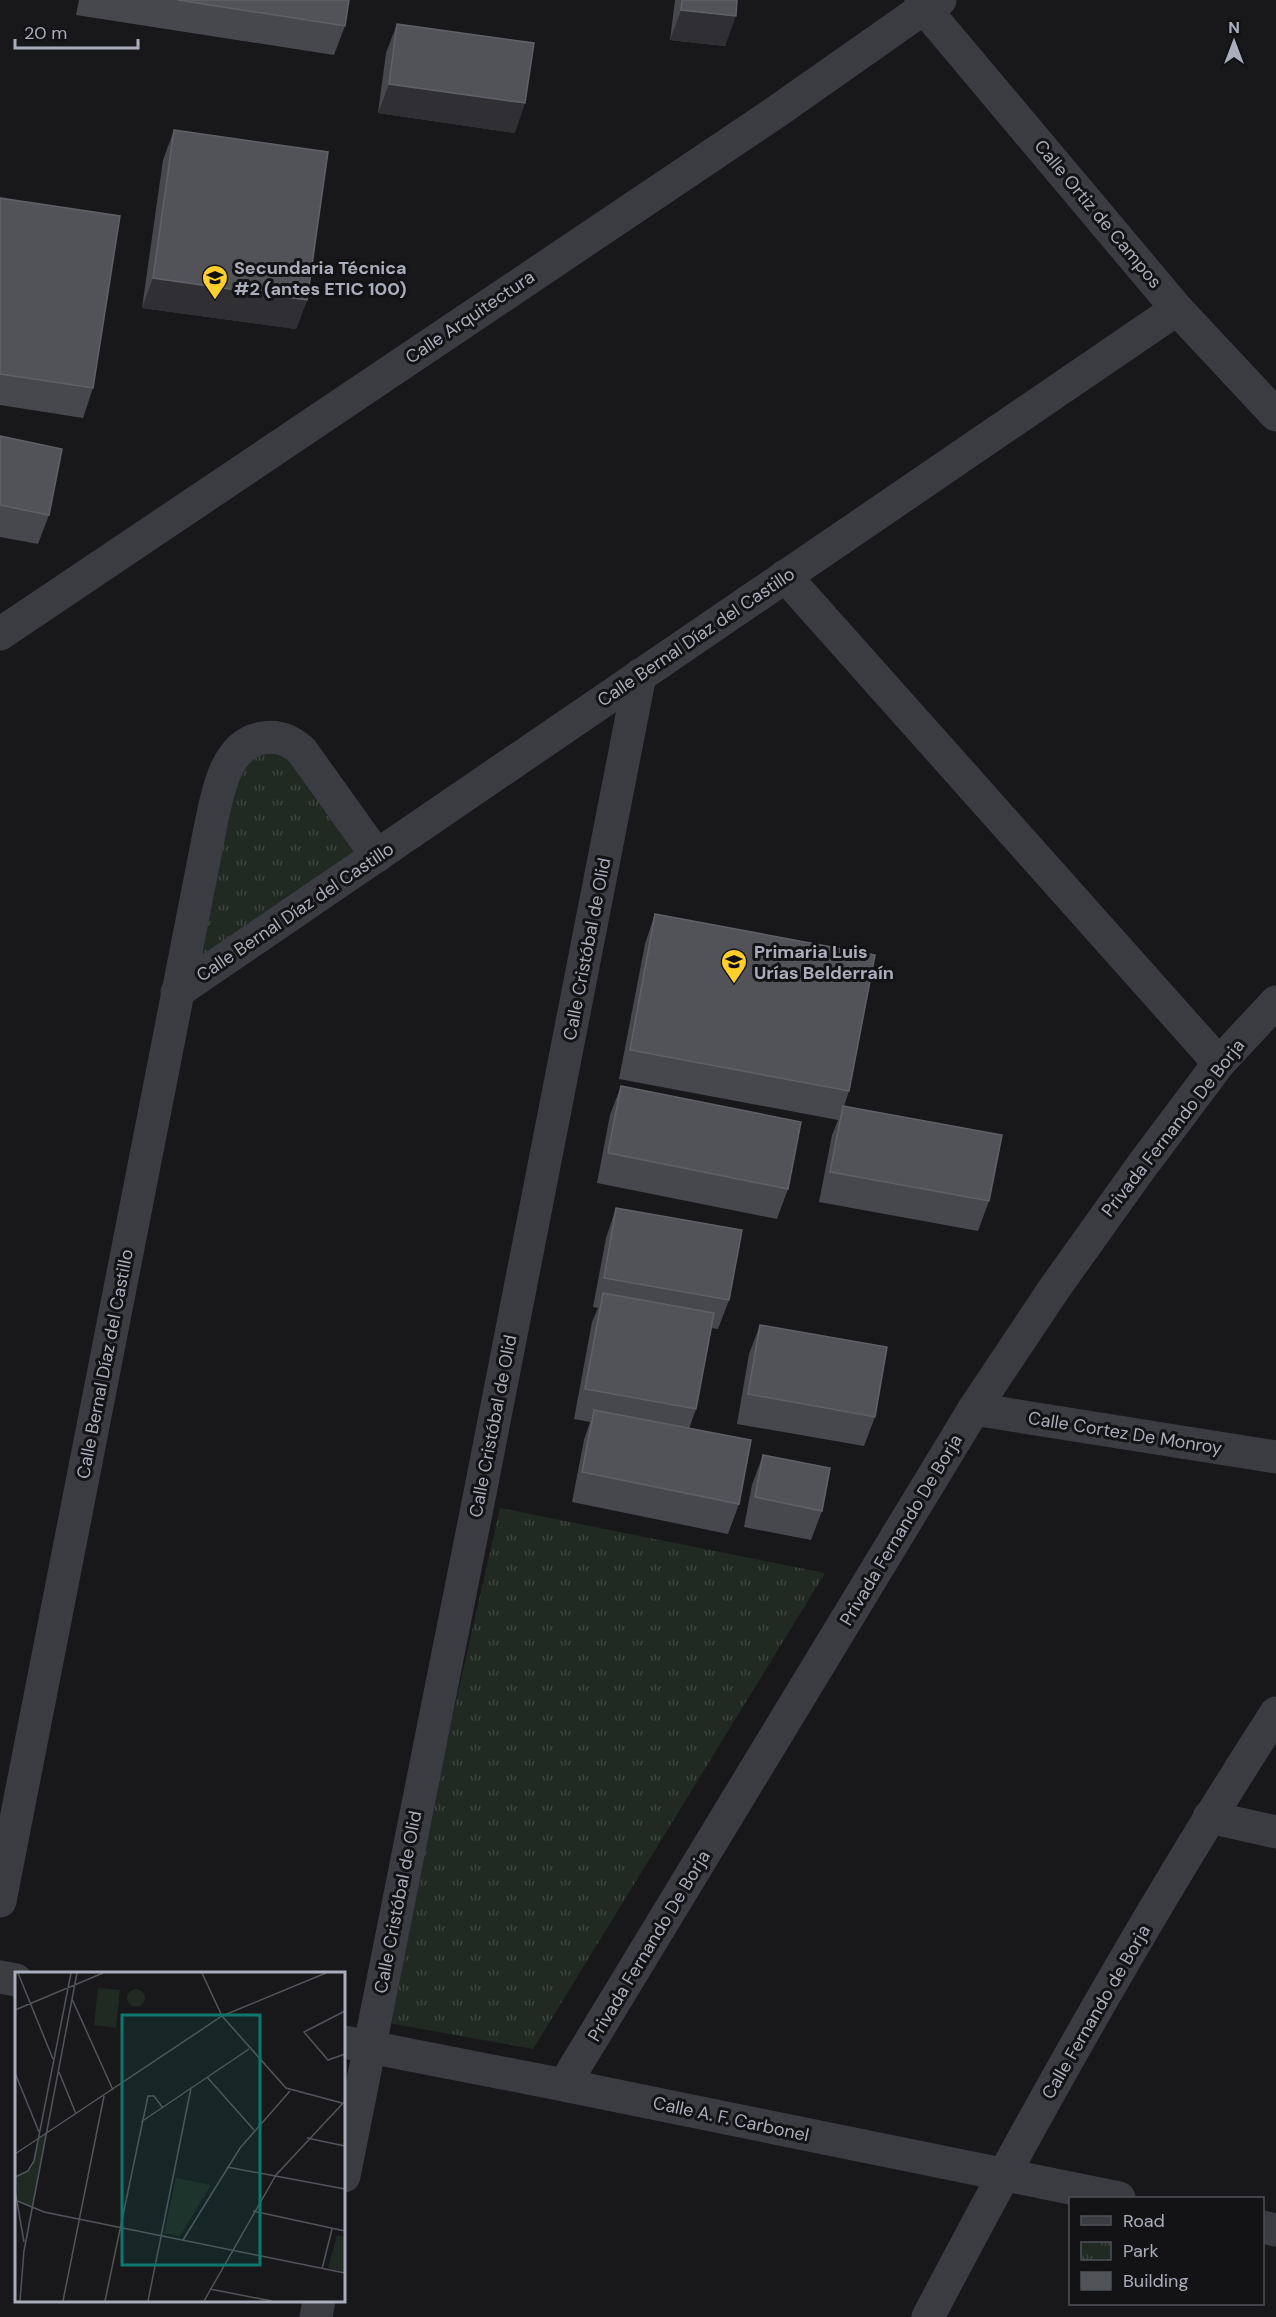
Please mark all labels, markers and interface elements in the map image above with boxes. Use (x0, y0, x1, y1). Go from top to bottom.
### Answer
scale bar (15, 12, 138, 50)
north arrow (1204, 12, 1264, 72)
text: N (1228, 17, 1240, 38)
text: 20 m (24, 21, 67, 45)
street label: Calle Ortiz de Campos (1029, 135, 1167, 293)
place label: Secundaria Técnica #2 (antes ETIC 100) (234, 256, 407, 301)
school or university icon: Secundaria Técnica #2 (antes ETIC 100) (200, 263, 230, 301)
street label: Calle Arquitectura (401, 265, 539, 369)
street label: Calle Bernal Díaz del Castillo (593, 562, 799, 712)
street label: Calle Bernal Díaz del Castillo (192, 837, 398, 987)
street label: Calle Cristóbal de Olid (558, 856, 616, 1042)
place label: Primaria Luis Urías Belderraín (754, 940, 894, 985)
school or university icon: Primaria Luis Urías Belderraín (719, 947, 749, 985)
street label: Privada Fernando De Borja (1096, 1034, 1250, 1222)
street label: Calle Bernal Díaz del Castillo (71, 1247, 139, 1481)
street label: Calle Cristóbal de Olid (464, 1333, 522, 1519)
street label: Calle Cortez De Monroy (1026, 1406, 1224, 1460)
street label: Privada Fernando De Borja (834, 1430, 968, 1630)
street label: Calle Cristóbal de Olid (369, 1809, 427, 1995)
street label: Privada Fernando De Borja (582, 1846, 716, 2046)
street label: Calle Fernando de Borja (1036, 1920, 1156, 2104)
inset map (15, 1972, 345, 2302)
street label: Calle A. F. Carbonel (651, 2091, 811, 2147)
legend (1069, 2197, 1264, 2305)
text: Road (1123, 2209, 1165, 2233)
text: Park (1123, 2239, 1159, 2263)
text: Building (1123, 2269, 1188, 2293)

